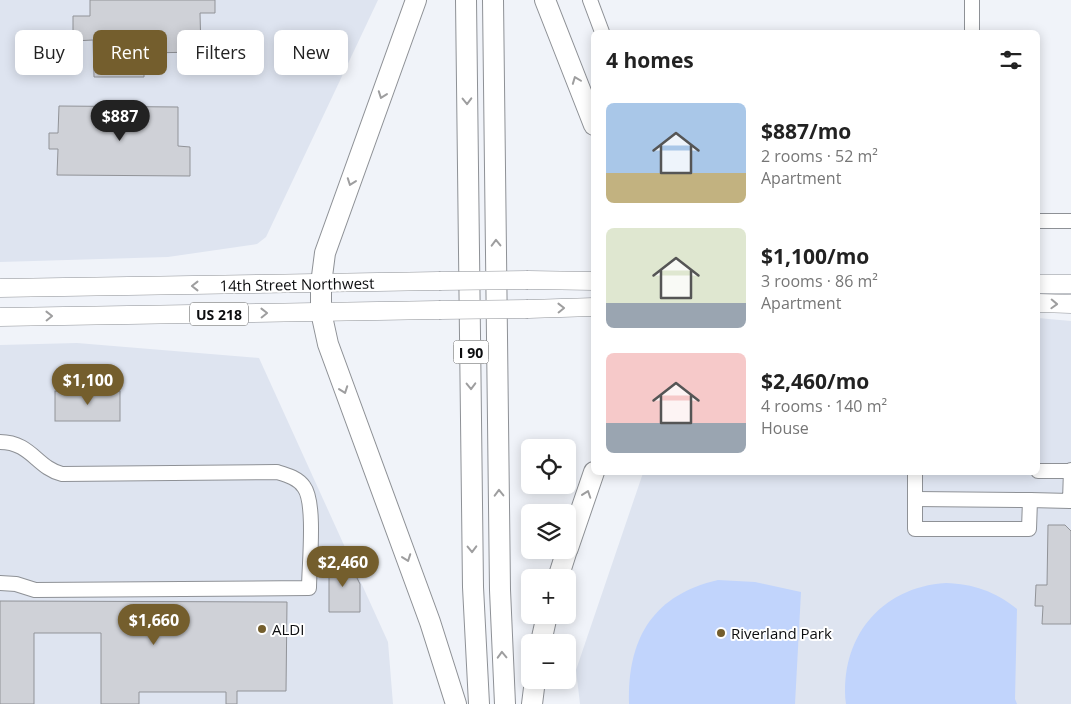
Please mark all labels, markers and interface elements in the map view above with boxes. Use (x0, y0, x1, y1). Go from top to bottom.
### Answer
chip: Buy (15, 30, 83, 75)
chip: Rent (93, 30, 167, 75)
chip: Filters (177, 30, 264, 75)
chip: New (274, 30, 348, 75)
text: 4 homes (606, 46, 694, 74)
icon: filters (997, 46, 1025, 74)
one-way arrow (572, 76, 582, 85)
one-way arrow (378, 91, 388, 99)
one-way arrow (462, 98, 472, 105)
pin: $887 (90, 100, 150, 142)
text: $887 (102, 105, 138, 127)
text: $887/mo (761, 117, 851, 145)
icon: home (646, 123, 706, 183)
text: 2 rooms · 52 m² (761, 145, 878, 167)
text: Apartment (761, 167, 841, 189)
one-way arrow (347, 177, 357, 186)
one-way arrow (491, 239, 501, 246)
text: $1,100/mo (761, 242, 869, 270)
icon: home (646, 248, 706, 308)
text: 3 rooms · 86 m² (761, 270, 878, 292)
street label: 14th Street Northwest (219, 273, 375, 295)
one-way arrow (190, 280, 198, 291)
text: Apartment (761, 292, 841, 314)
one-way arrow (1051, 298, 1059, 309)
road number: US 218 (190, 302, 248, 326)
one-way arrow (558, 303, 565, 313)
one-way arrow (260, 308, 268, 318)
one-way arrow (45, 311, 53, 321)
road number: I 90 (454, 341, 488, 364)
pin: $1,100 (47, 364, 129, 406)
text: $2,460/mo (761, 367, 869, 395)
text: $1,100 (63, 369, 113, 391)
icon: home (646, 373, 706, 433)
one-way arrow (466, 382, 476, 390)
one-way arrow (338, 385, 348, 393)
text: 4 rooms · 140 m² (761, 395, 887, 417)
text: House (761, 417, 809, 439)
map controls (521, 439, 576, 689)
button: locate (521, 439, 576, 494)
one-way arrow (494, 489, 504, 496)
one-way arrow (581, 490, 591, 498)
button: layers (521, 504, 576, 559)
one-way arrow (467, 545, 478, 553)
pin: $2,460 (302, 546, 384, 588)
text: $2,460 (318, 551, 368, 573)
one-way arrow (401, 553, 411, 562)
button: + (521, 569, 576, 624)
pin: $1,660 (113, 604, 195, 646)
text: $1,660 (129, 609, 179, 631)
place label: ALDI (272, 619, 304, 639)
marker: ALDI (256, 623, 268, 635)
place label: Riverland Park (731, 623, 832, 643)
marker: Riverland Park (715, 627, 727, 639)
button: − (521, 634, 576, 689)
one-way arrow (497, 651, 508, 659)

